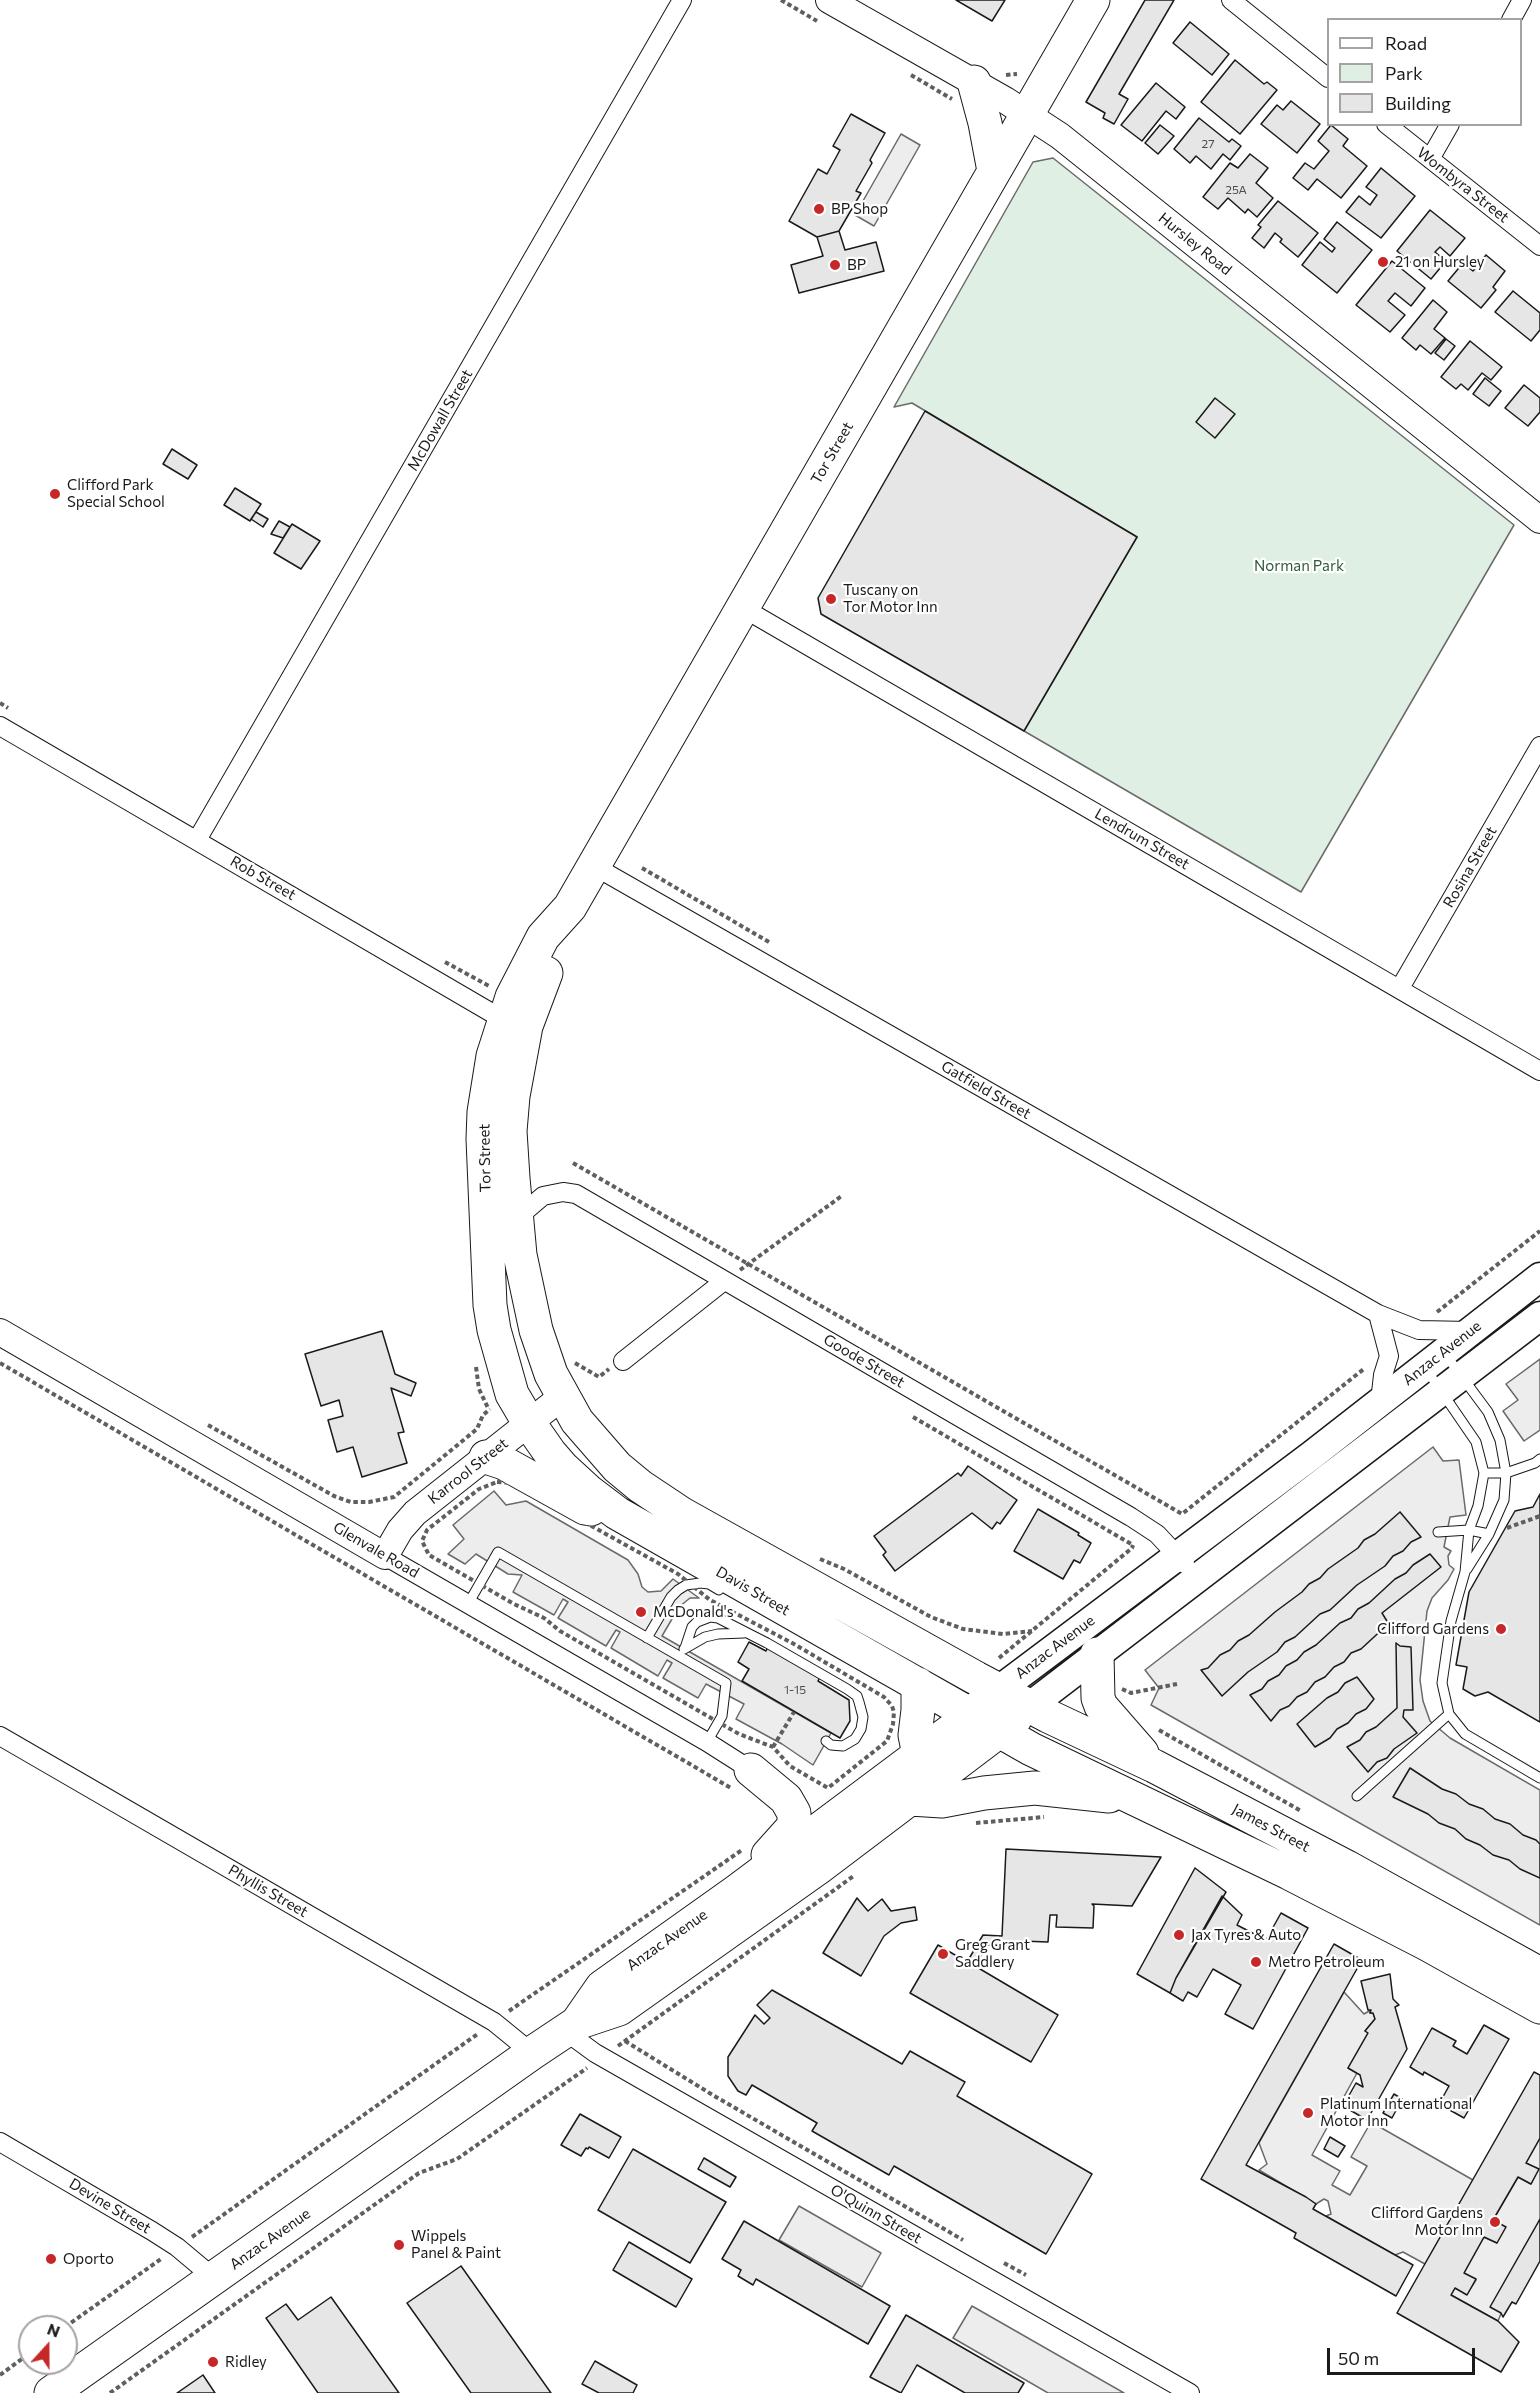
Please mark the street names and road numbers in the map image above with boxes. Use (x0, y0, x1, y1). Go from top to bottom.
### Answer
street label: Wombyra Street (1413, 144, 1513, 226)
street label: Hursley Road (1155, 209, 1235, 279)
street label: McDowall Street (404, 366, 476, 474)
street label: Tor Street (807, 419, 857, 487)
street label: Lendrum Street (1091, 805, 1193, 873)
street label: Rosina Street (1440, 823, 1500, 911)
street label: Rob Street (227, 852, 299, 904)
street label: Gatfield Street (938, 1057, 1034, 1123)
street label: Tor Street (475, 1124, 495, 1192)
street label: Anzac Avenue (1399, 1317, 1485, 1389)
street label: Goode Street (820, 1331, 908, 1391)
street label: Karrool Street (424, 1434, 512, 1508)
street label: Glenvale Road (330, 1518, 422, 1582)
street label: Davis Street (713, 1563, 793, 1619)
street label: Anzac Avenue (1012, 1611, 1098, 1683)
street label: James Street (1229, 1800, 1313, 1856)
street label: Phyllis Street (225, 1861, 311, 1921)
street label: Anzac Avenue (623, 1906, 711, 1974)
street label: Devine Street (66, 2175, 154, 2237)
street label: O'Quinn Street (827, 2181, 925, 2247)
street label: Anzac Avenue (226, 2205, 314, 2273)

